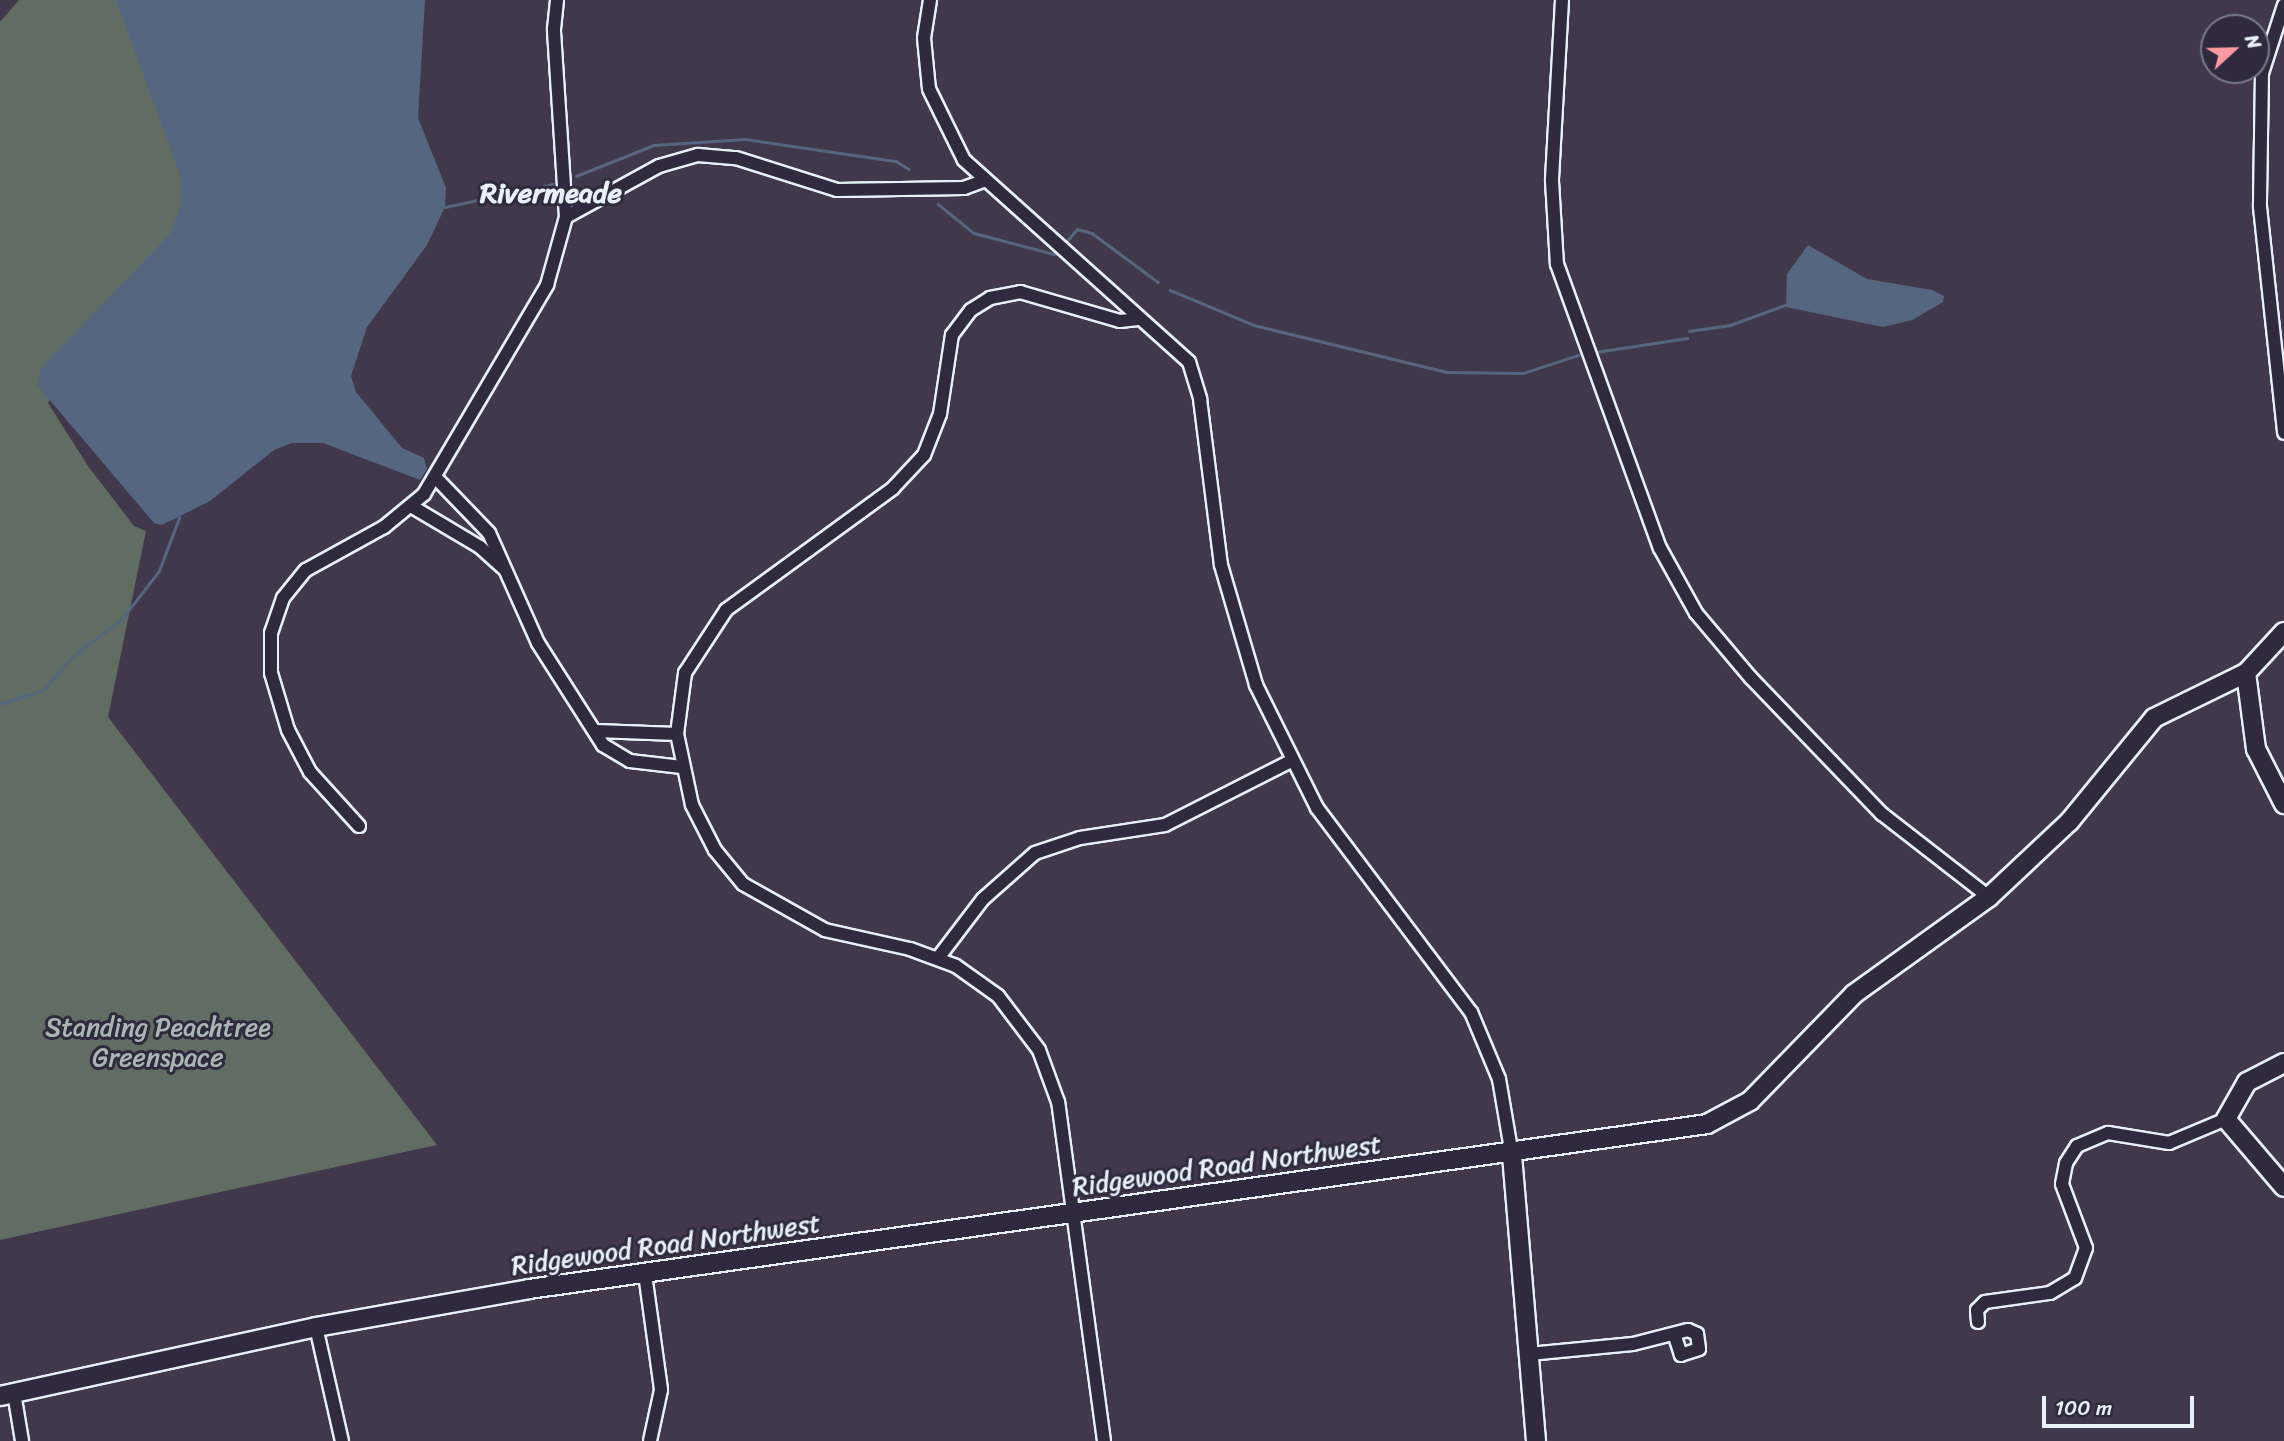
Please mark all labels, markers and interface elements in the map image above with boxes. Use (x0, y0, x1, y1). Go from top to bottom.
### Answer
north arrow (2200, 14, 2270, 84)
text: N (2235, 29, 2271, 54)
district label: Rivermeade (480, 176, 622, 210)
park label: Standing Peachtree Greenspace (45, 1012, 271, 1074)
street label: Ridgewood Road Northwest (1071, 1129, 1383, 1203)
street label: Ridgewood Road Northwest (510, 1208, 822, 1282)
scale bar (2046, 1382, 2198, 1426)
text: 100 m (2055, 1389, 2112, 1427)

